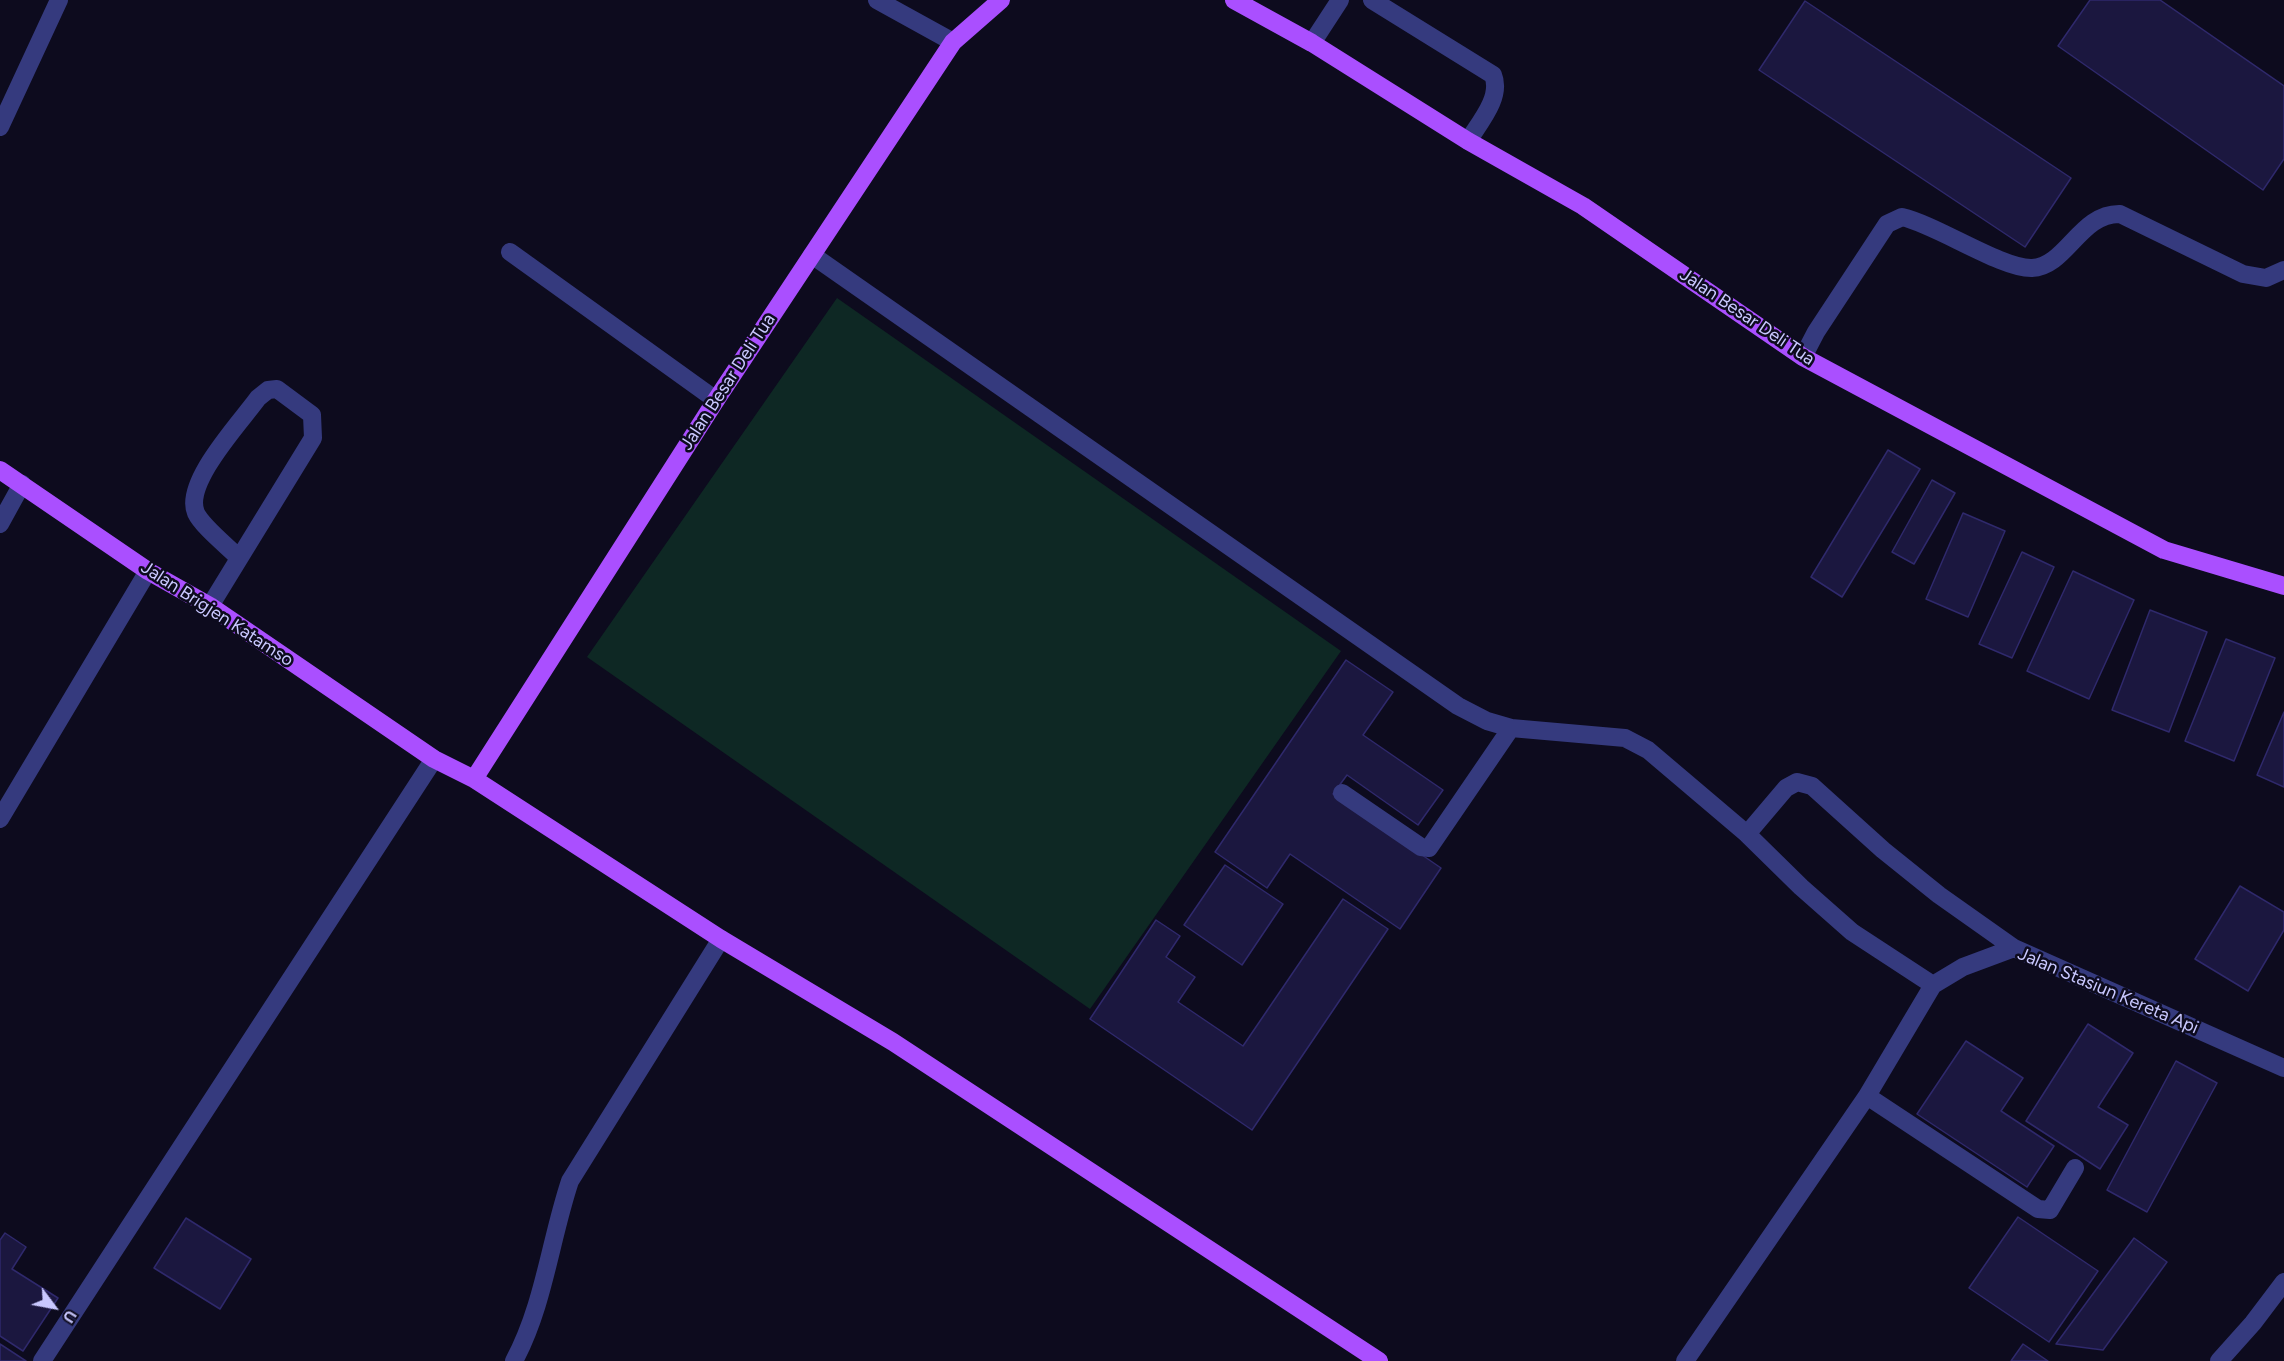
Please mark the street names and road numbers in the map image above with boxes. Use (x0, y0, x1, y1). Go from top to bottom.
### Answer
street label: Jalan Besar Deli Tua (1675, 264, 1819, 370)
street label: Jalan Besar Deli Tua (676, 310, 780, 454)
street label: Jalan Brigjen Katamso (137, 557, 297, 671)
street label: Jalan Stasiun Kereta Api (2014, 943, 2202, 1039)

